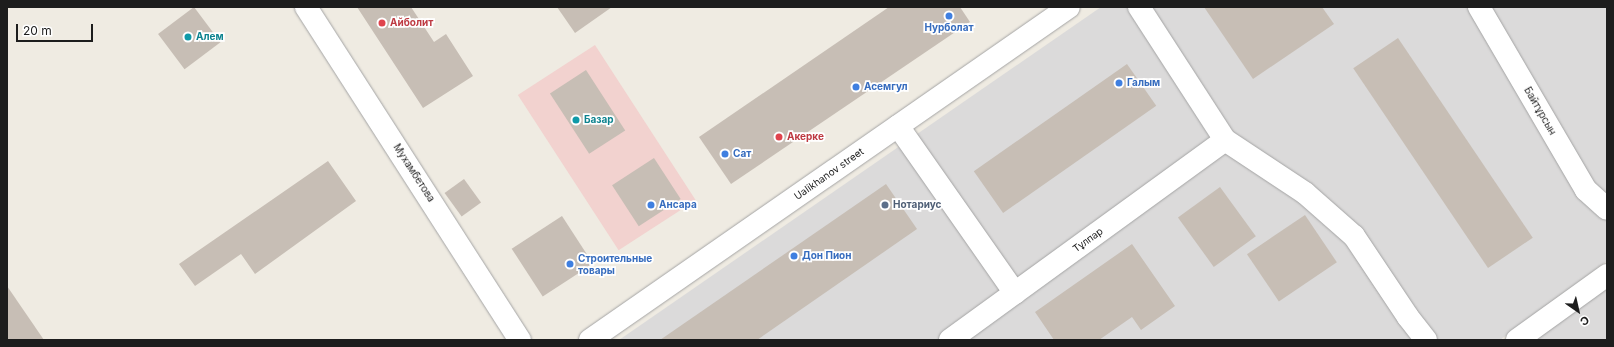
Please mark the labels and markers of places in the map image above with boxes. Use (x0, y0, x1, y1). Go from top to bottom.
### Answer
marker: Нурболат (944, 11, 954, 21)
place label: Айболит (390, 17, 433, 29)
marker: Айболит (377, 18, 387, 28)
place label: Нурболат (924, 22, 974, 34)
place label: Алем (196, 31, 224, 43)
marker: Алем (183, 32, 193, 42)
place label: Галым (1127, 77, 1160, 89)
marker: Галым (1114, 78, 1124, 88)
place label: Асемгул (864, 81, 908, 93)
marker: Асемгул (851, 82, 861, 92)
place label: Базар (584, 114, 614, 126)
marker: Базар (571, 115, 581, 125)
place label: Акерке (787, 131, 824, 143)
marker: Акерке (774, 132, 784, 142)
place label: Сат (733, 148, 751, 160)
marker: Сат (720, 149, 730, 159)
place label: Ансара (659, 199, 697, 211)
place label: Нотариус (893, 199, 941, 211)
marker: Ансара (646, 200, 656, 210)
marker: Нотариус (880, 200, 890, 210)
place label: Дон Пион (802, 250, 851, 262)
marker: Дон Пион (789, 251, 799, 261)
place label: Строительные товары (578, 252, 652, 276)
marker: Строительные товары (565, 259, 575, 269)

